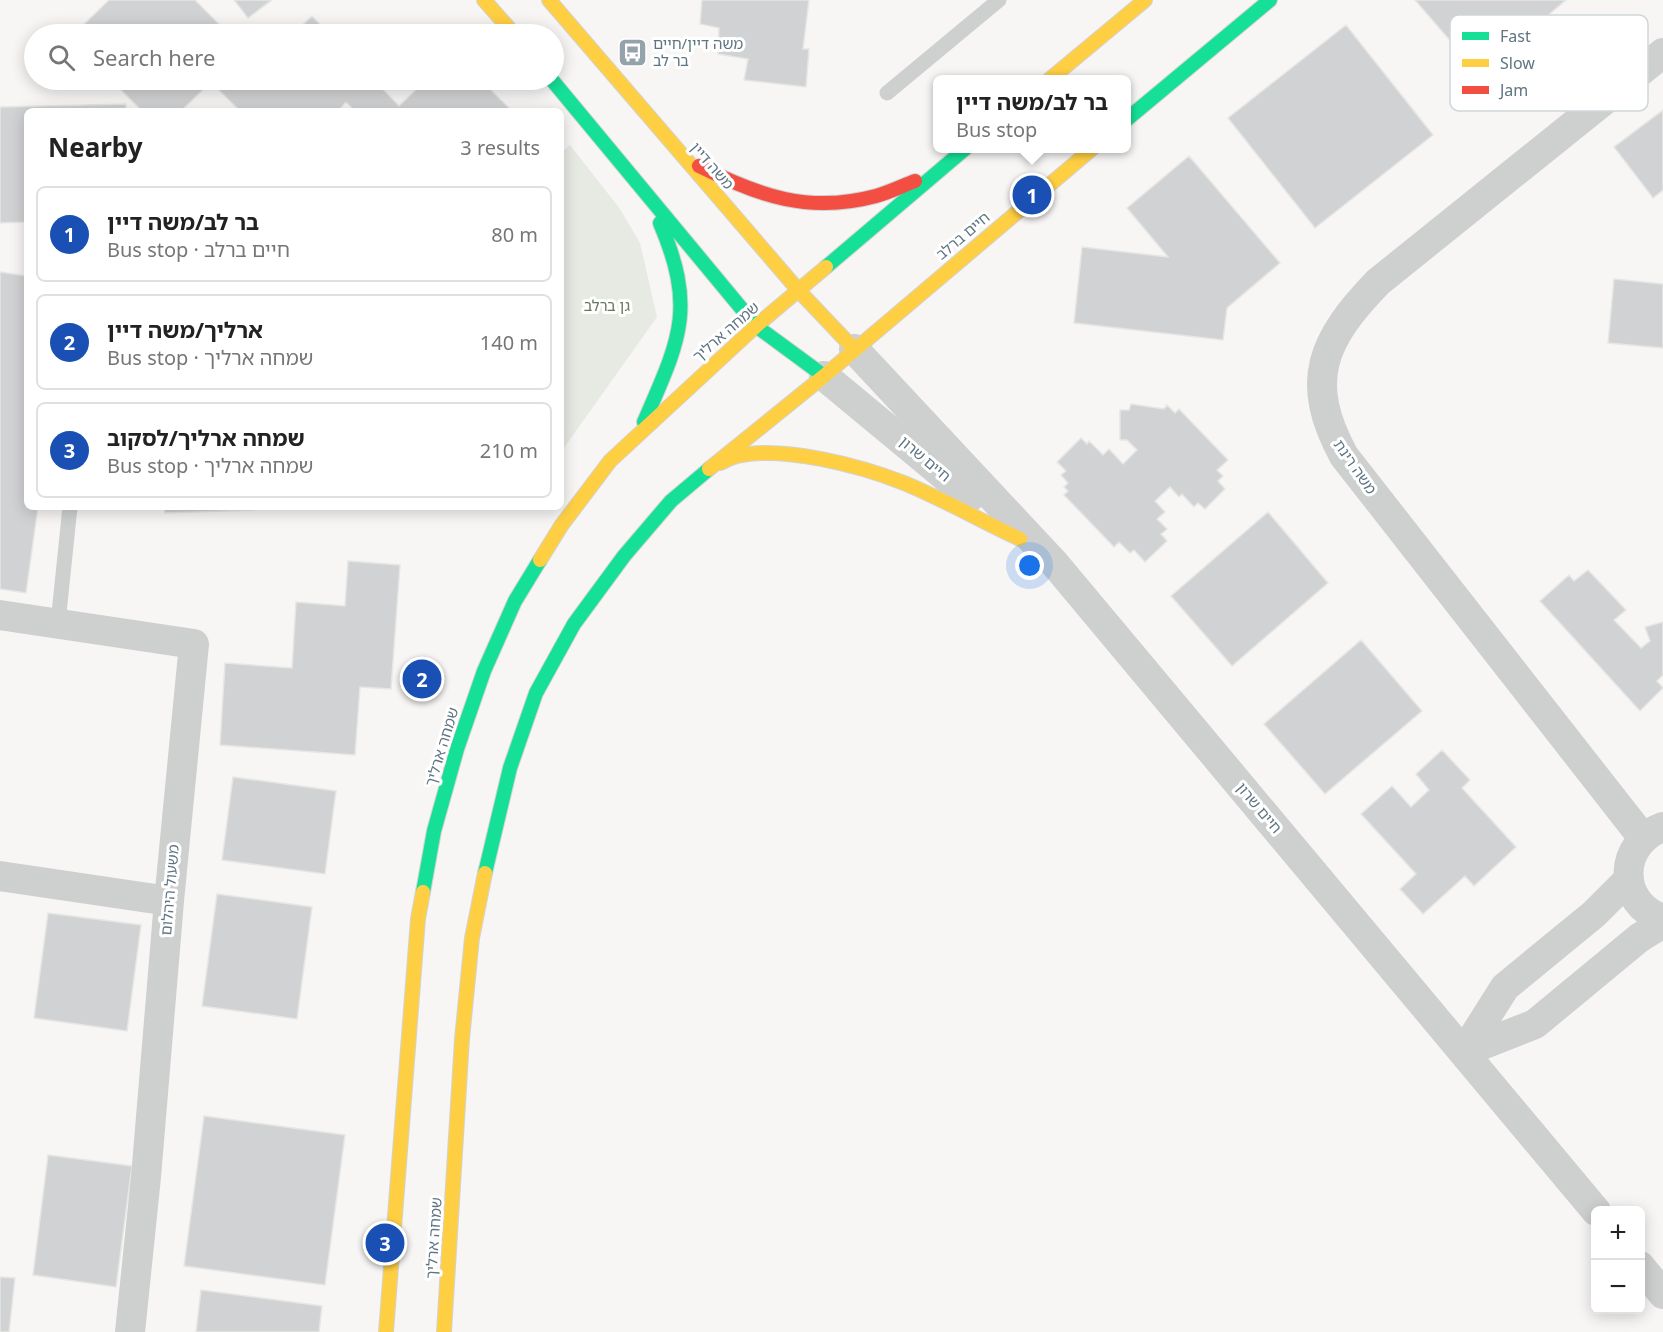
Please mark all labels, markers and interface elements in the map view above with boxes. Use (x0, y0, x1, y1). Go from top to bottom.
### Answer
legend (1450, 15, 1648, 111)
search box (24, 24, 564, 90)
text: Fast (1500, 25, 1531, 47)
place label: משה דיין/חיים בר לב (653, 33, 743, 70)
bus stop icon: משה דיין/חיים בר לב (616, 37, 648, 69)
icon: search (45, 41, 78, 74)
text: Search here (93, 42, 215, 72)
text: Slow (1500, 52, 1535, 74)
popup (933, 75, 1131, 153)
text: Jam (1498, 79, 1528, 101)
text: בר לב/משה דיין (956, 86, 1108, 116)
text: Bus stop (956, 116, 1037, 143)
text: Nearby (48, 129, 143, 165)
text: 3 results (460, 134, 540, 161)
street label: משה דיין (687, 138, 739, 193)
pin: 1 (1012, 172, 1052, 218)
text: בר לב/משה דיין (107, 206, 259, 236)
street label: חיים ברלב (931, 207, 993, 264)
text: 1 (64, 221, 75, 248)
text: 80 m (491, 221, 538, 248)
text: Bus stop · חיים ברלב (107, 236, 290, 263)
park label: גן ברלב (584, 295, 631, 315)
street label: שמחה ארליך (688, 297, 763, 366)
text: ארליך/משה דיין (107, 314, 263, 344)
text: 2 (64, 329, 75, 356)
text: 140 m (480, 329, 538, 356)
text: Bus stop · שמחה ארליך (107, 344, 313, 371)
text: שמחה ארליך/לסקוב (107, 422, 305, 452)
street label: חיים שרון (896, 431, 955, 485)
street label: משה רינת (1330, 435, 1382, 498)
text: 3 (64, 437, 75, 464)
text: 210 m (480, 437, 538, 464)
text: Bus stop · שמחה ארליך (107, 452, 313, 479)
your location (1015, 551, 1044, 580)
pin: 2 (402, 656, 442, 702)
street label: שמחה ארליך (420, 705, 463, 789)
street label: חיים שרון (1233, 778, 1287, 837)
street label: משעול היהלום (155, 843, 183, 936)
street label: שמחה ארליך (420, 1196, 446, 1279)
map controls (1591, 1206, 1645, 1314)
button: + (1591, 1206, 1645, 1260)
pin: 3 (366, 1220, 404, 1266)
button: − (1591, 1260, 1645, 1314)

